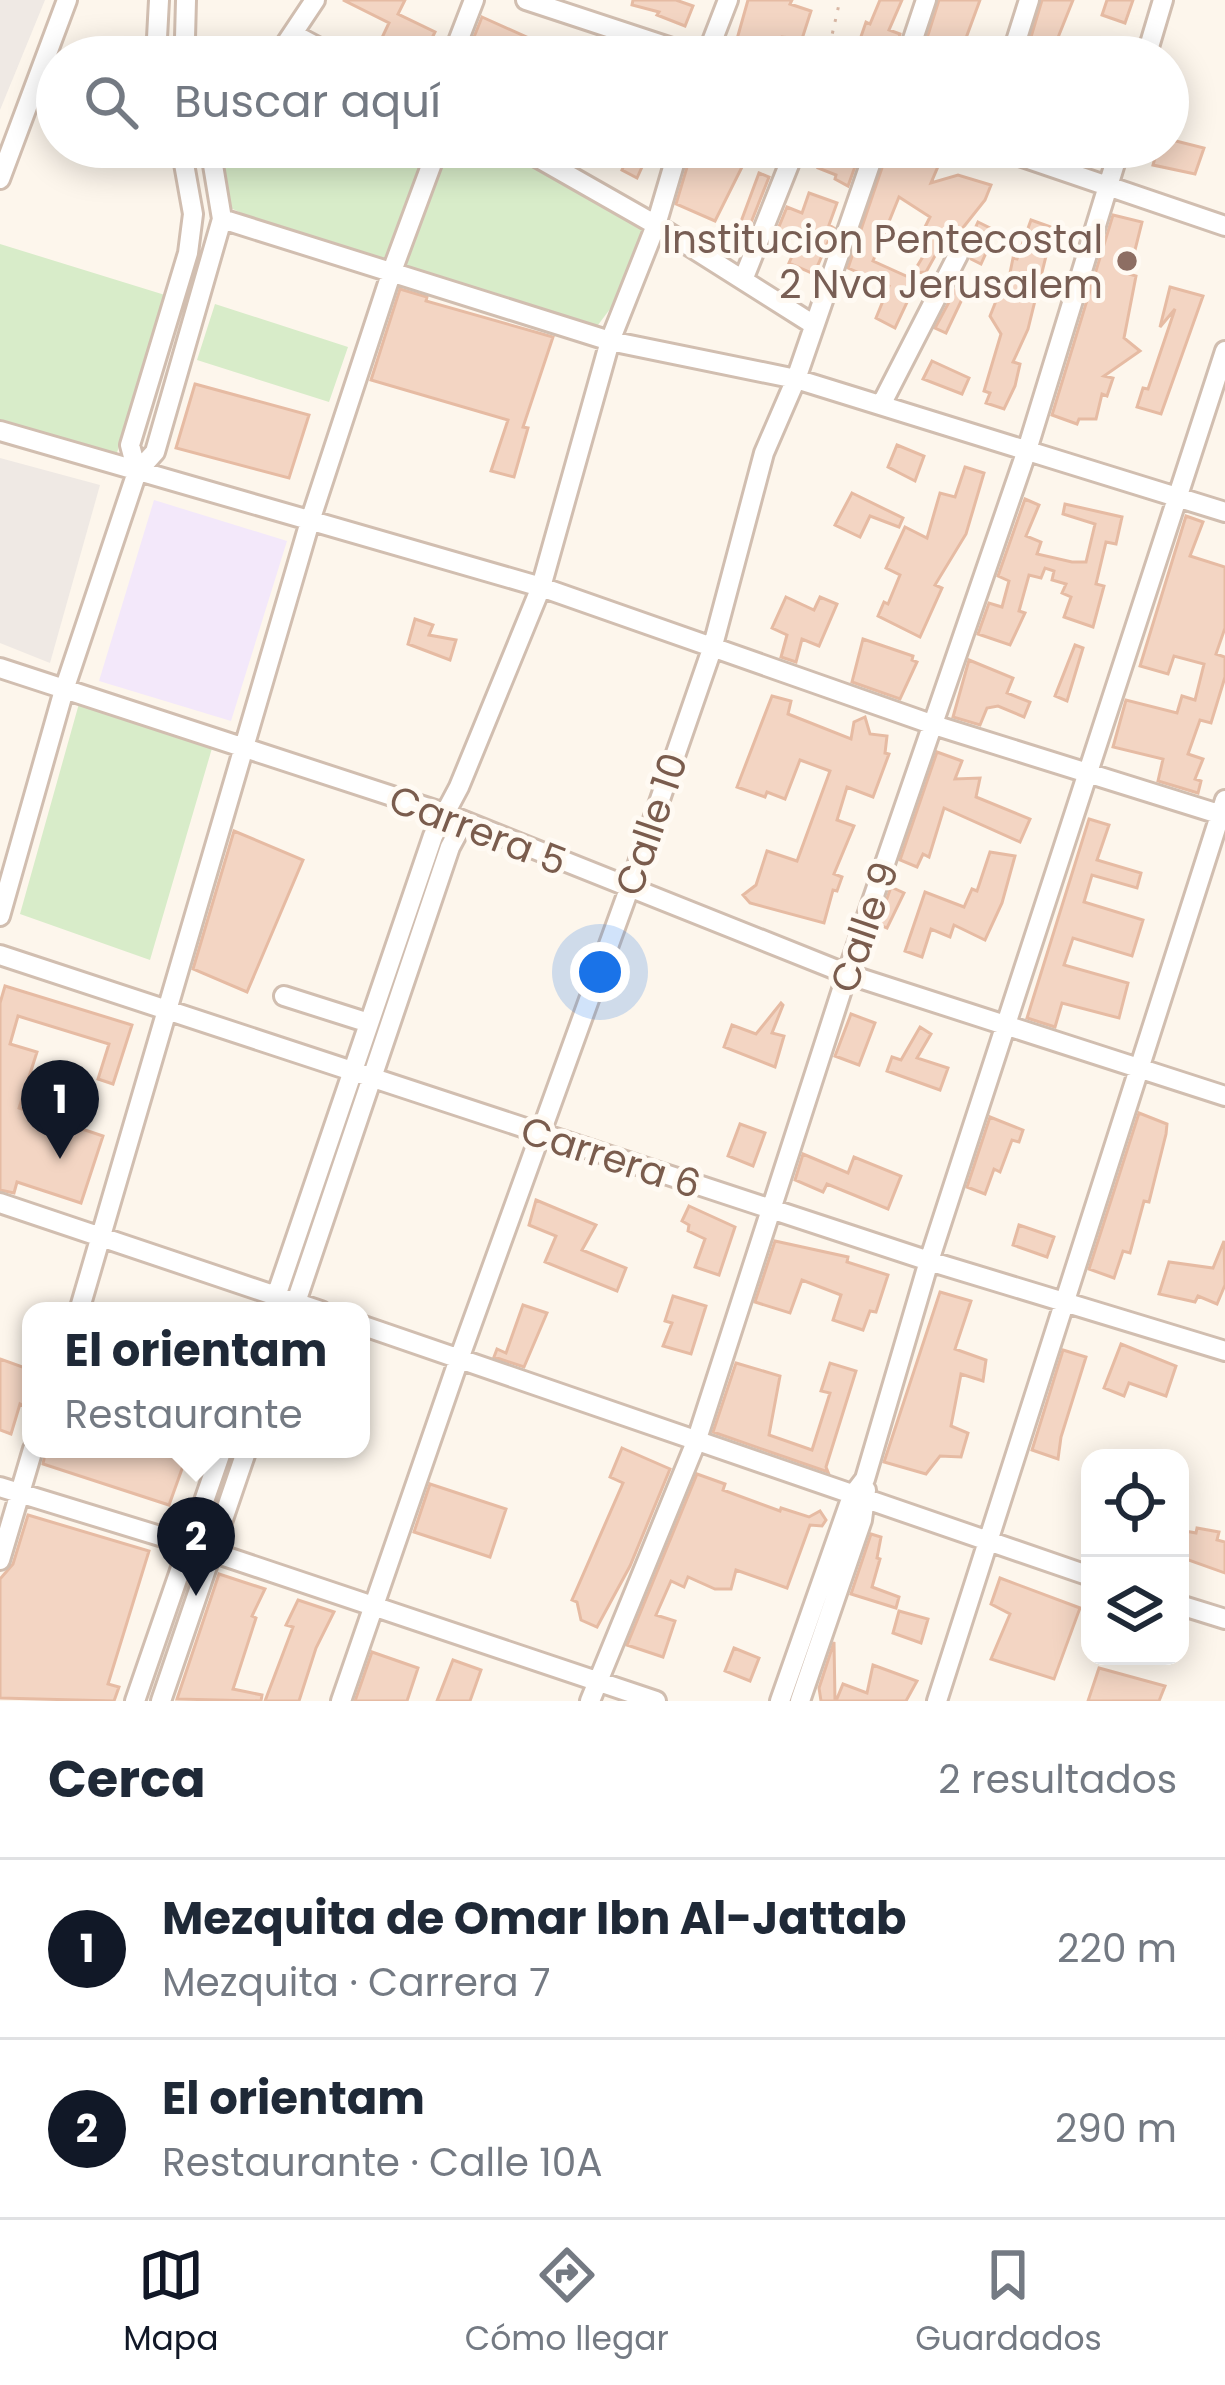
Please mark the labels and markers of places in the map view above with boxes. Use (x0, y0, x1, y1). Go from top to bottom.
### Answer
place label: Institucion Pentecostal 2 Nva Jerusalem (662, 212, 1103, 312)
marker: Institucion Pentecostal 2 Nva Jerusalem (1114, 248, 1140, 274)
pin: 1 (21, 1060, 99, 1159)
pin: 2 (157, 1497, 235, 1596)

